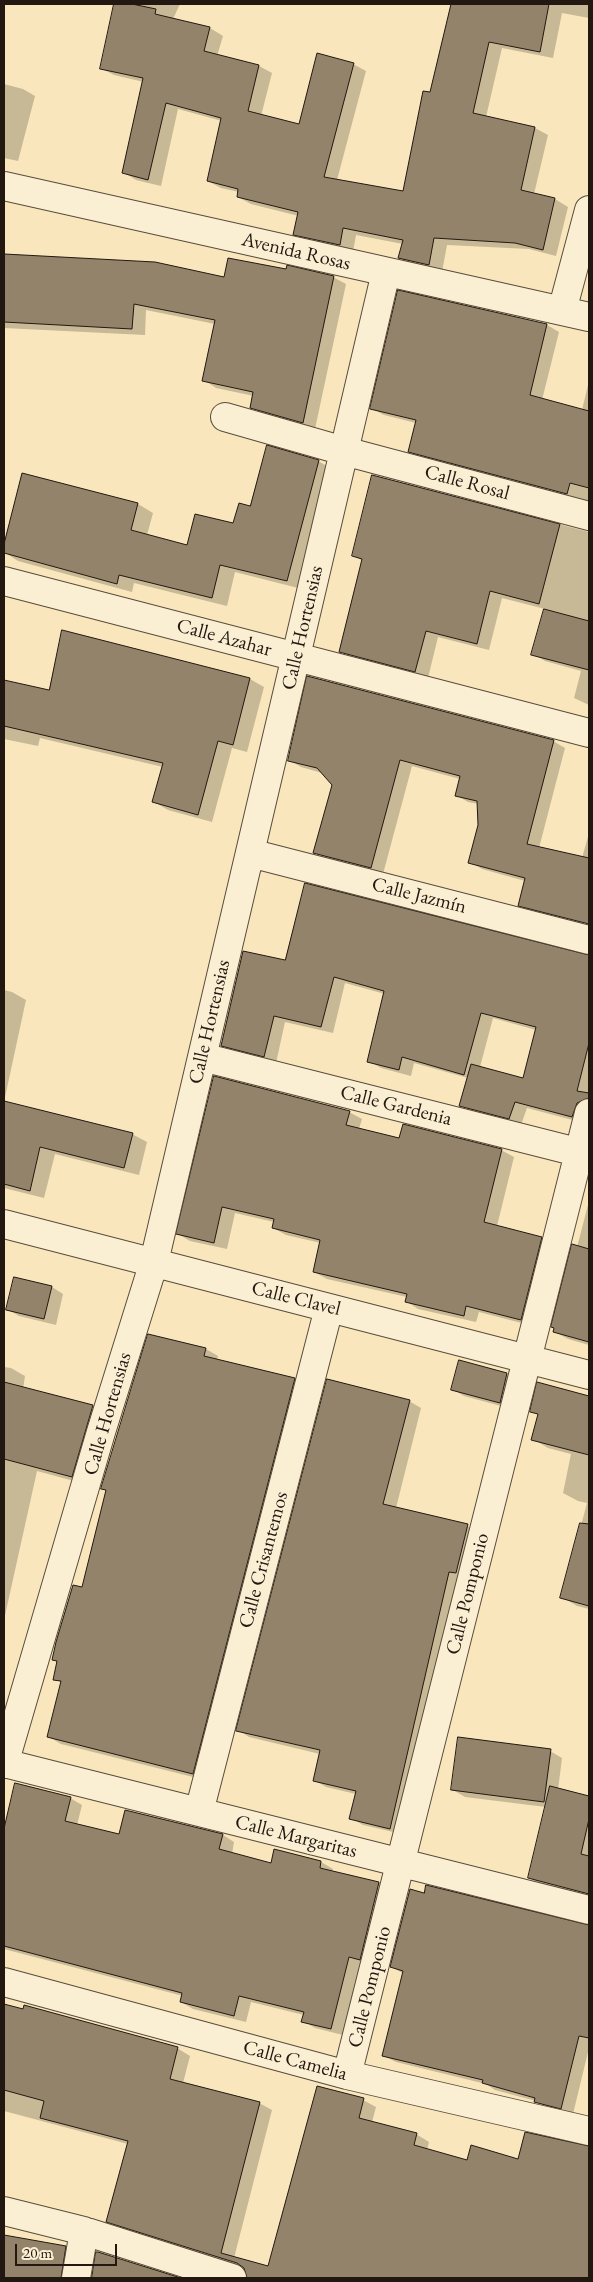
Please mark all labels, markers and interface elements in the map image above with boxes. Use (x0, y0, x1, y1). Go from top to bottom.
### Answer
street label: Avenida Rosas (239, 228, 353, 276)
street label: Calle Rosal (422, 460, 512, 506)
street label: Calle Hortensias (277, 564, 329, 692)
street label: Calle Azahar (174, 614, 274, 662)
street label: Calle Jazmín (369, 873, 469, 919)
street label: Calle Hortensias (184, 958, 236, 1086)
street label: Calle Gardenia (338, 1081, 454, 1131)
street label: Calle Clavel (249, 1276, 343, 1322)
street label: Calle Hortensias (79, 1350, 137, 1478)
street label: Calle Crisantemos (234, 1489, 294, 1631)
street label: Calle Pomponio (441, 1531, 495, 1657)
street label: Calle Margaritas (233, 1810, 359, 1864)
street label: Calle Pomponio (343, 1924, 397, 2050)
street label: Calle Camelia (240, 2036, 350, 2086)
scale bar (18, 2234, 120, 2266)
text: 20 m (23, 2243, 52, 2262)

